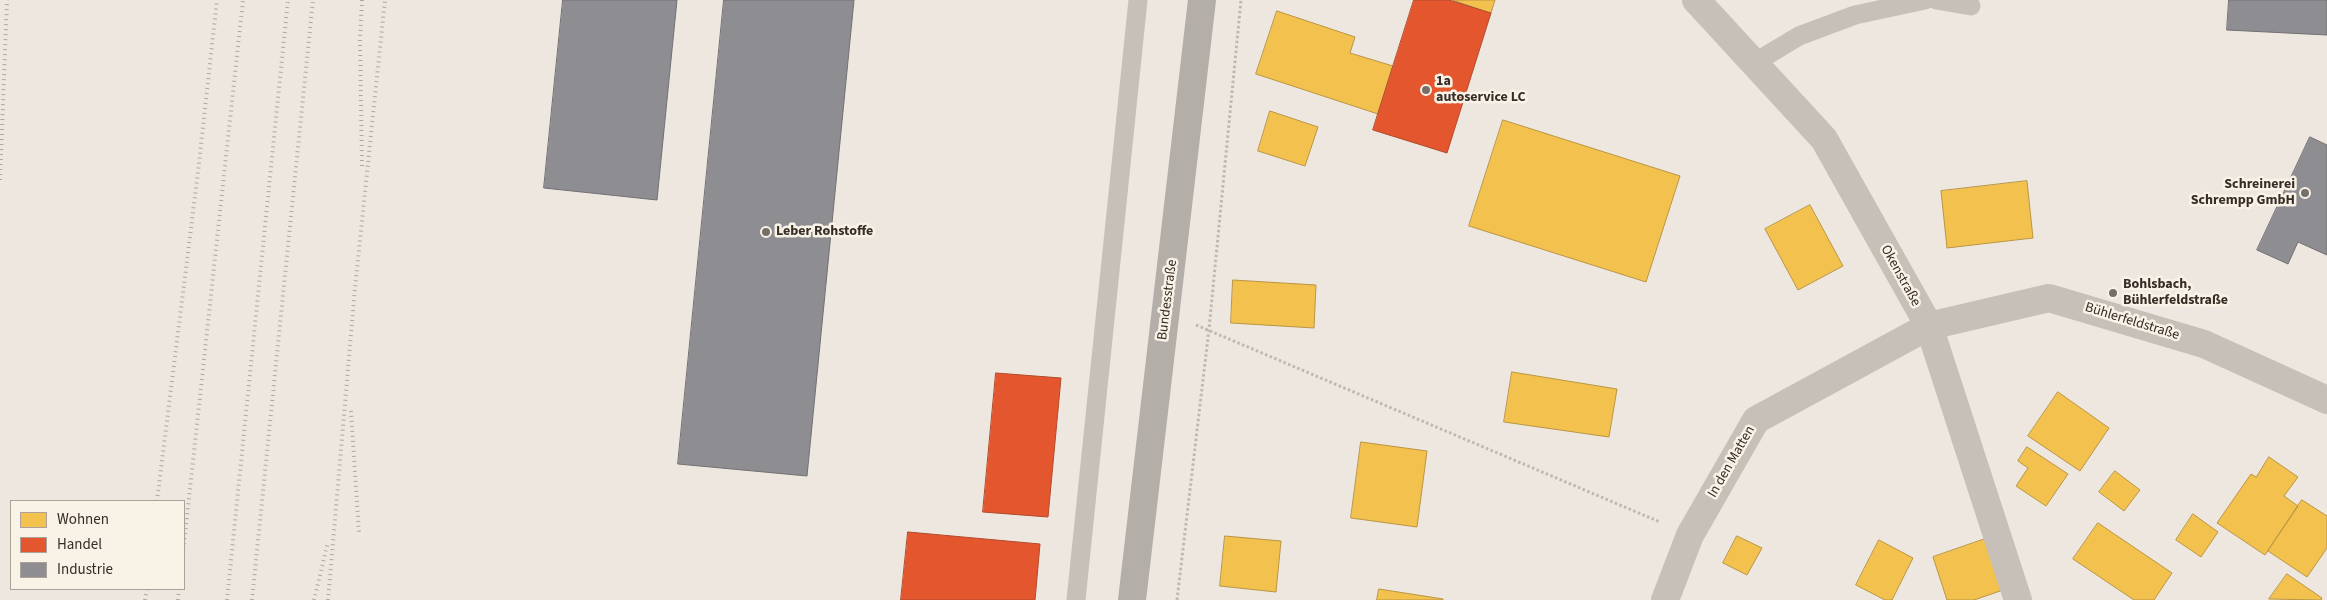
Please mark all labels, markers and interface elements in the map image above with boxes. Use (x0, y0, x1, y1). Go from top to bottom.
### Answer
place label: 1a autoservice LC (1436, 74, 1526, 106)
marker: 1a autoservice LC (1420, 84, 1432, 96)
place label: Schreinerei Schrempp GmbH (2191, 177, 2295, 210)
marker: Schreinerei Schrempp GmbH (2299, 187, 2311, 199)
place label: Leber Rohstoffe (776, 224, 873, 240)
marker: Leber Rohstoffe (760, 226, 772, 238)
street label: Okenstraße (1876, 242, 1924, 310)
street label: Bundesstraße (1155, 259, 1181, 341)
place label: Bohlsbach, Bühlerfeldstraße (2123, 277, 2228, 310)
marker: Bohlsbach, Bühlerfeldstraße (2107, 287, 2119, 299)
street label: Bühlerfeldstraße (2083, 300, 2181, 344)
street label: In den Matten (1705, 423, 1759, 501)
legend (10, 500, 185, 590)
text: Wohnen (57, 509, 109, 530)
text: Handel (57, 534, 102, 555)
text: Industrie (57, 559, 113, 580)

